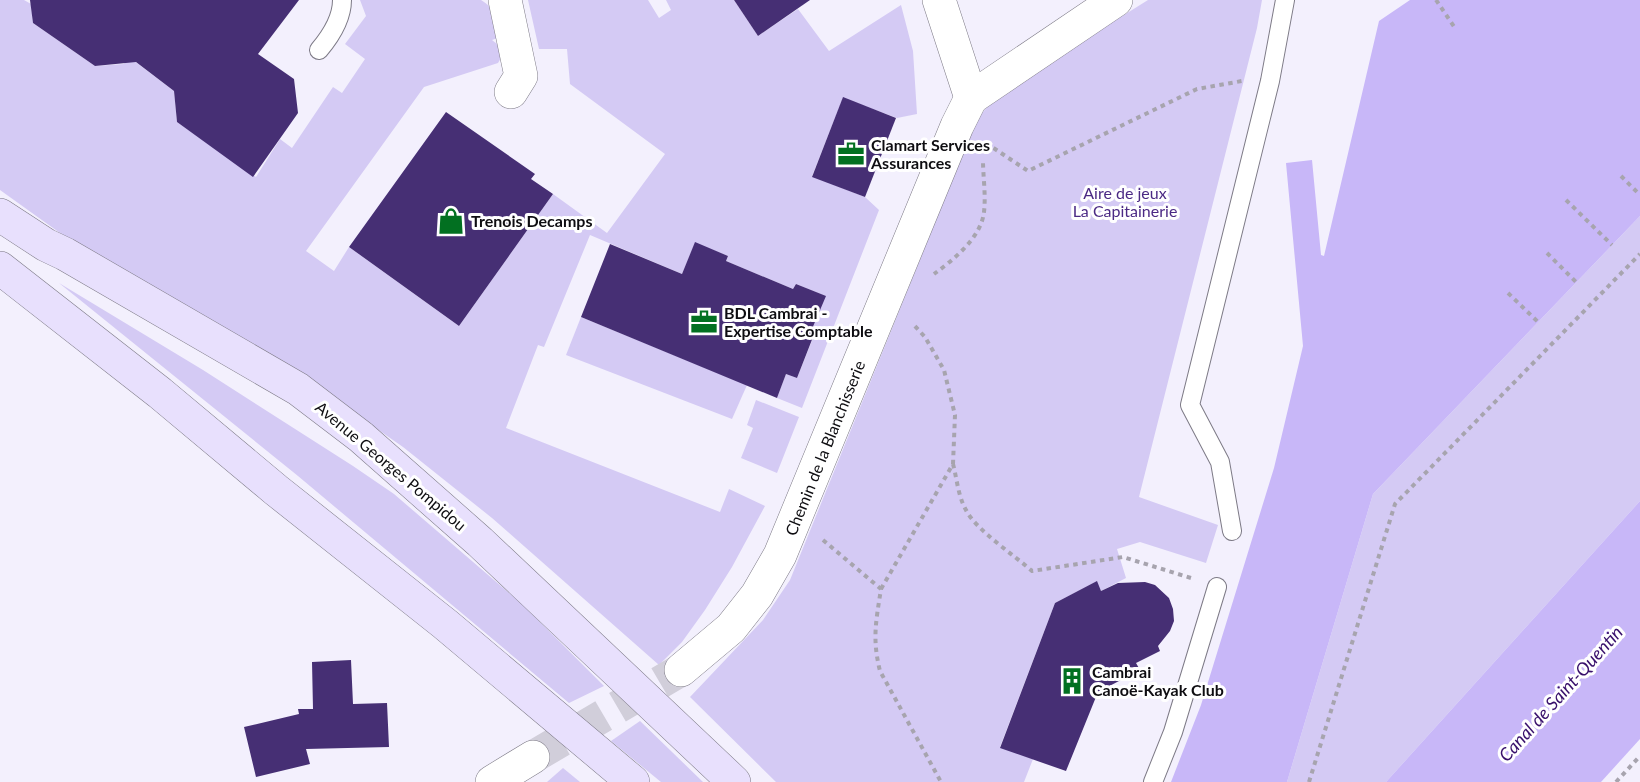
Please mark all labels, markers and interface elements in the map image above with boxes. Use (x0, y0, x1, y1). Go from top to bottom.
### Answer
place label: Clamart Services Assurances (870, 135, 990, 172)
office icon: Clamart Services Assurances (836, 139, 866, 169)
park label: Aire de jeux La Capitainerie (1073, 183, 1177, 220)
shop icon: Trenois Decamps (436, 206, 466, 236)
place label: Trenois Decamps (471, 211, 592, 230)
place label: BDL Cambrai - Expertise Comptable (724, 303, 873, 340)
office icon: BDL Cambrai - Expertise Comptable (689, 307, 719, 337)
street label: Chemin de la Blanchisserie (781, 358, 868, 538)
street label: Avenue Georges Pompidou (312, 397, 470, 534)
water label: Canal de Saint-Quentin (1494, 621, 1627, 766)
place label: Cambrai Canoë-Kayak Club (1092, 662, 1224, 699)
building icon: Cambrai Canoë-Kayak Club (1057, 666, 1087, 696)

